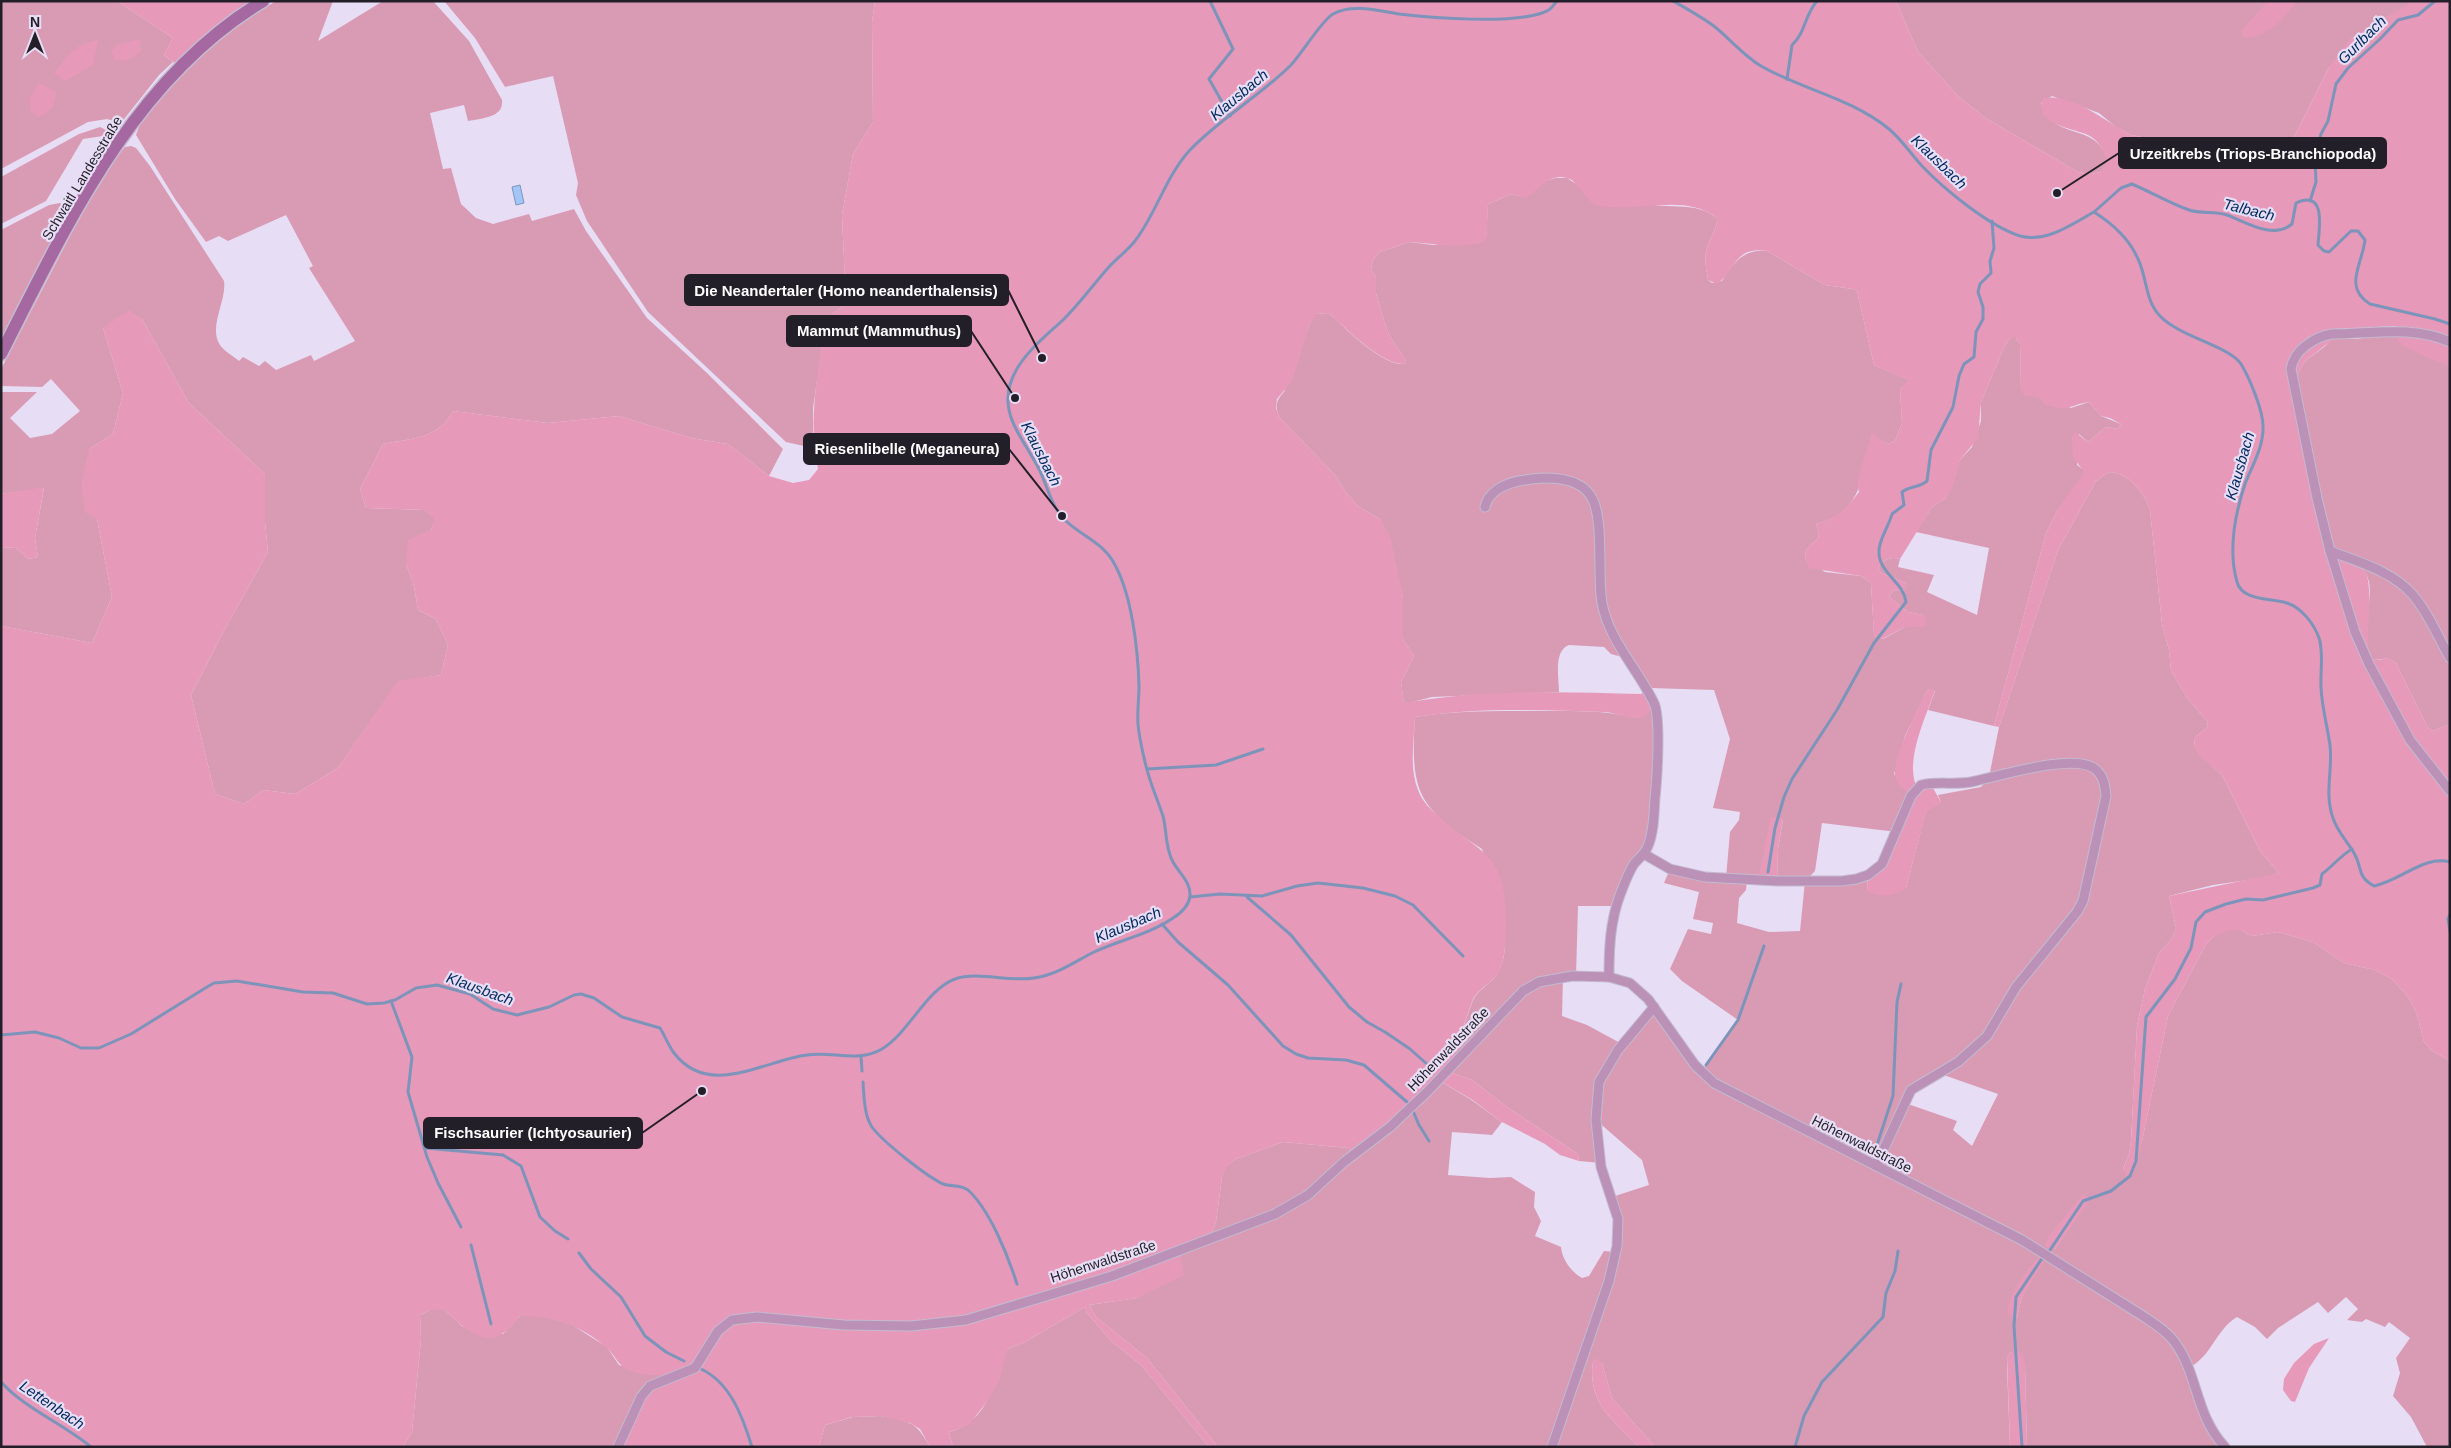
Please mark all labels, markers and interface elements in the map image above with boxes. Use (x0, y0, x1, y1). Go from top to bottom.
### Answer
north arrow (10, 10, 60, 60)
water label: Gurlbach (2334, 12, 2389, 67)
text: N (30, 14, 40, 30)
water label: Klausbach (1206, 66, 1271, 124)
street label: Schwaitl Landesstraße (39, 113, 125, 243)
water label: Klausbach (1908, 131, 1970, 192)
callout: Urzeitkrebs (Triops-Branchiopoda) (2119, 138, 2386, 168)
text: Urzeitkrebs (Triops-Branchiopoda) (2130, 145, 2376, 162)
water label: Talbach (2222, 195, 2276, 224)
callout: Die Neandertaler (Homo neanderthalensis) (685, 275, 1008, 305)
text: Die Neandertaler (Homo neanderthalensis) (694, 282, 998, 299)
callout: Mammut (Mammuthus) (787, 316, 971, 346)
text: Mammut (Mammuthus) (797, 322, 961, 339)
water label: Klausbach (1018, 419, 1065, 489)
water label: Klausbach (2222, 430, 2257, 502)
callout: Riesenlibelle (Meganeura) (804, 434, 1009, 464)
text: Riesenlibelle (Meganeura) (814, 440, 1000, 457)
water label: Klausbach (1092, 903, 1163, 946)
water label: Klausbach (444, 969, 516, 1008)
street label: Höhenwaldstraße (1404, 1004, 1492, 1094)
street label: Höhenwaldstraße (1809, 1112, 1915, 1176)
callout: Fischsaurier (Ichtyosaurier) (424, 1118, 642, 1148)
text: Fischsaurier (Ichtyosaurier) (434, 1124, 632, 1141)
street label: Höhenwaldstraße (1048, 1236, 1158, 1286)
water label: Lettenbach (17, 1377, 88, 1432)

